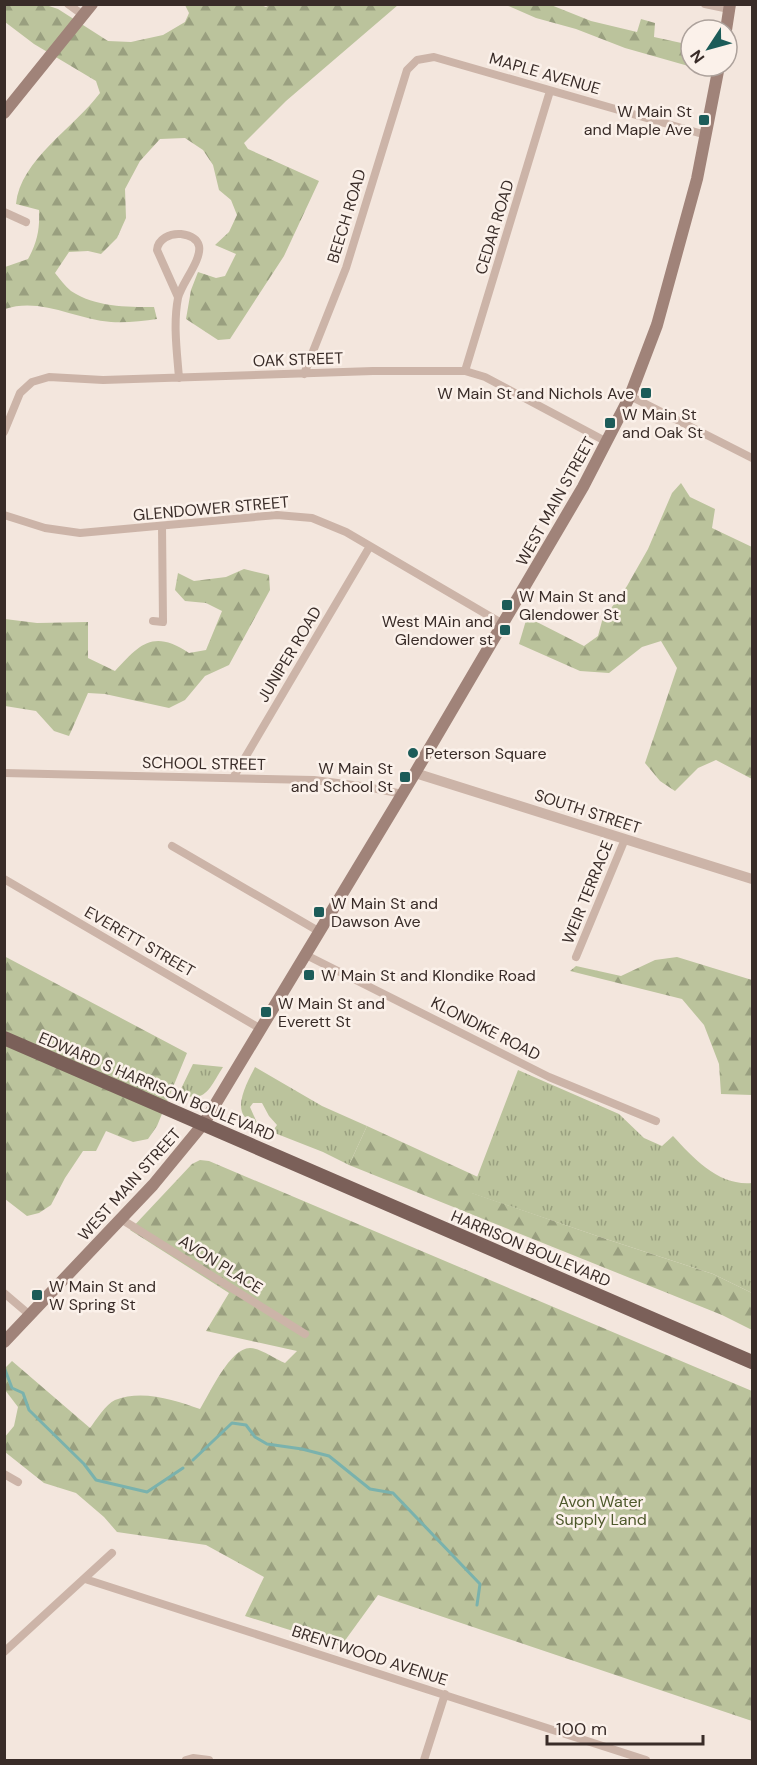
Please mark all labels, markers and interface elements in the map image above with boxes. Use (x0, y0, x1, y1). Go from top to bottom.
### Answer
north arrow (679, 18, 739, 78)
text: N (685, 46, 709, 67)
street label: MAPLE AVENUE (487, 48, 603, 99)
place label: W Main St and Maple Ave (584, 101, 692, 140)
marker: W Main St and Maple Ave (697, 113, 711, 127)
street label: BEECH ROAD (322, 167, 371, 266)
street label: CEDAR ROAD (470, 177, 519, 277)
street label: OAK STREET (252, 347, 344, 372)
place label: W Main St and Nichols Ave (437, 383, 634, 404)
marker: W Main St and Nichols Ave (639, 386, 653, 400)
place label: W Main St and Oak St (622, 404, 703, 443)
marker: W Main St and Oak St (603, 416, 617, 430)
street label: WEST MAIN STREET (511, 433, 600, 570)
street label: GLENDOWER STREET (132, 491, 290, 526)
place label: W Main St and Glendower St (519, 586, 626, 625)
marker: W Main St and Glendower St (500, 598, 514, 612)
street label: JUNIPER ROAD (253, 603, 326, 706)
place label: West MAin and Glendower st (382, 611, 493, 650)
marker: West MAin and Glendower st (498, 623, 512, 637)
place label: Peterson Square (425, 743, 547, 764)
marker: Peterson Square (406, 746, 420, 760)
street label: SCHOOL STREET (142, 752, 266, 775)
place label: W Main St and School St (291, 758, 393, 797)
marker: W Main St and School St (398, 770, 412, 784)
street label: SOUTH STREET (532, 784, 644, 839)
street label: WEIR TERRACE (557, 837, 618, 947)
place label: W Main St and Dawson Ave (331, 893, 438, 932)
street label: EVERETT STREET (81, 901, 199, 982)
marker: W Main St and Dawson Ave (312, 905, 326, 919)
place label: W Main St and Klondike Road (321, 965, 536, 986)
marker: W Main St and Klondike Road (302, 968, 316, 982)
street label: KLONDIKE ROAD (427, 992, 544, 1065)
place label: W Main St and Everett St (278, 993, 385, 1032)
marker: W Main St and Everett St (259, 1005, 273, 1019)
street label: EDWARD S HARRISON BOULEVARD (36, 1027, 278, 1146)
street label: WEST MAIN STREET (73, 1124, 186, 1245)
street label: HARRISON BOULEVARD (448, 1205, 614, 1292)
street label: AVON PLACE (175, 1230, 267, 1299)
place label: W Main St and W Spring St (49, 1276, 156, 1315)
marker: W Main St and W Spring St (30, 1288, 44, 1302)
park label: Avon Water Supply Land (555, 1491, 647, 1530)
street label: BRENTWOOD AVENUE (289, 1620, 450, 1691)
scale bar (547, 1708, 703, 1746)
text: 100 m (556, 1717, 607, 1741)

